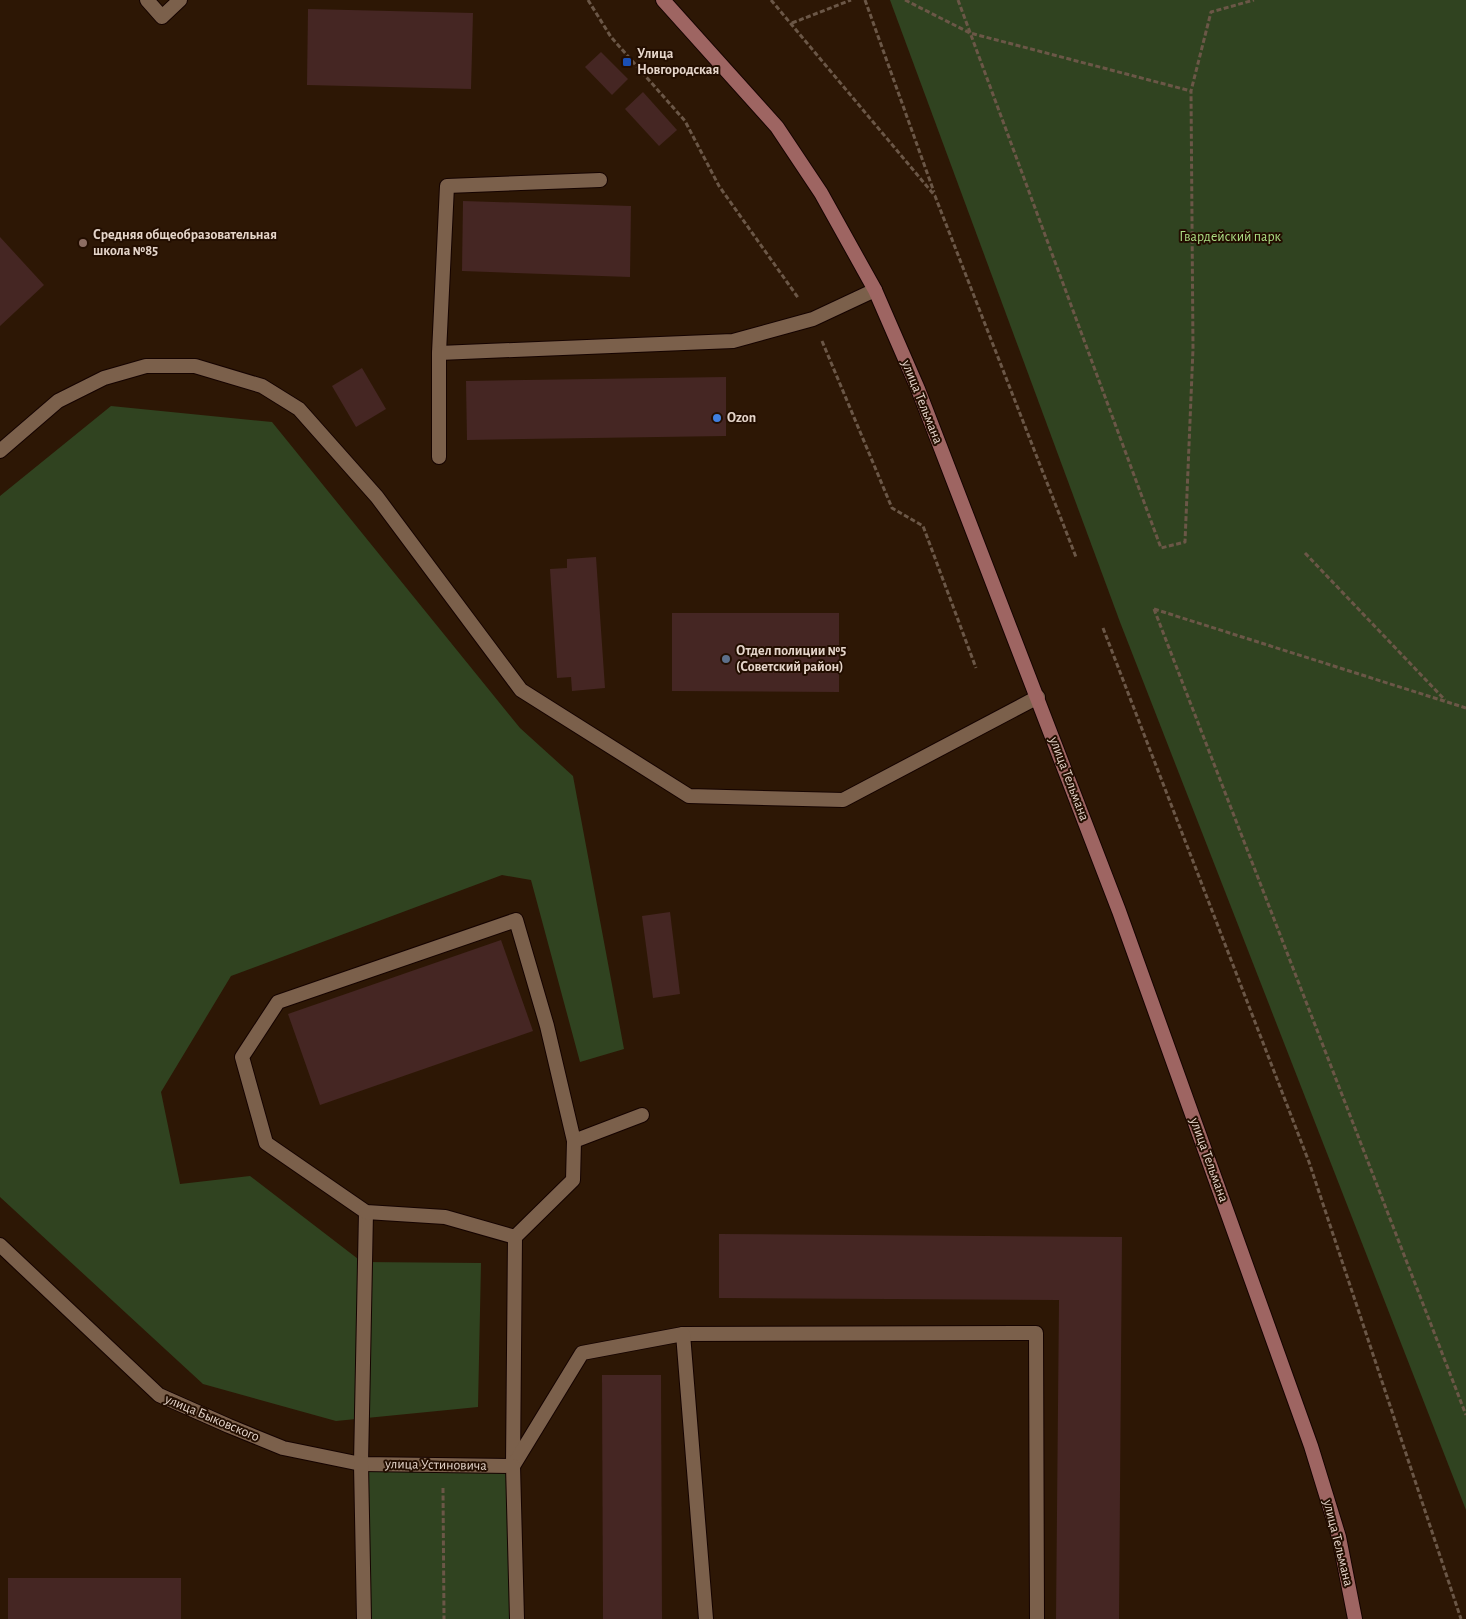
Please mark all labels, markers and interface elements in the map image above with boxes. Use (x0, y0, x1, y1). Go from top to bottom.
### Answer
place label: Улица Новгородская (637, 47, 719, 77)
marker: Улица Новгородская (621, 56, 633, 68)
place label: Средняя общеобразовательная школа №85 (93, 228, 277, 258)
park label: Гвардейский парк (1179, 230, 1281, 244)
marker: Средняя общеобразовательная школа №85 (77, 237, 89, 249)
street label: улица Тельмана (899, 357, 945, 446)
place label: Ozon (727, 411, 756, 425)
marker: Ozon (711, 412, 723, 424)
place label: Отдел полиции №5 (Советский район) (736, 644, 846, 674)
marker: Отдел полиции №5 (Советский район) (720, 653, 732, 665)
street label: улица Тельмана (1046, 734, 1092, 823)
street label: улица Тельмана (1187, 1115, 1231, 1205)
street label: улица Быковского (162, 1391, 261, 1444)
street label: улица Устиновича (384, 1457, 488, 1473)
street label: улица Тельмана (1320, 1497, 1356, 1588)

